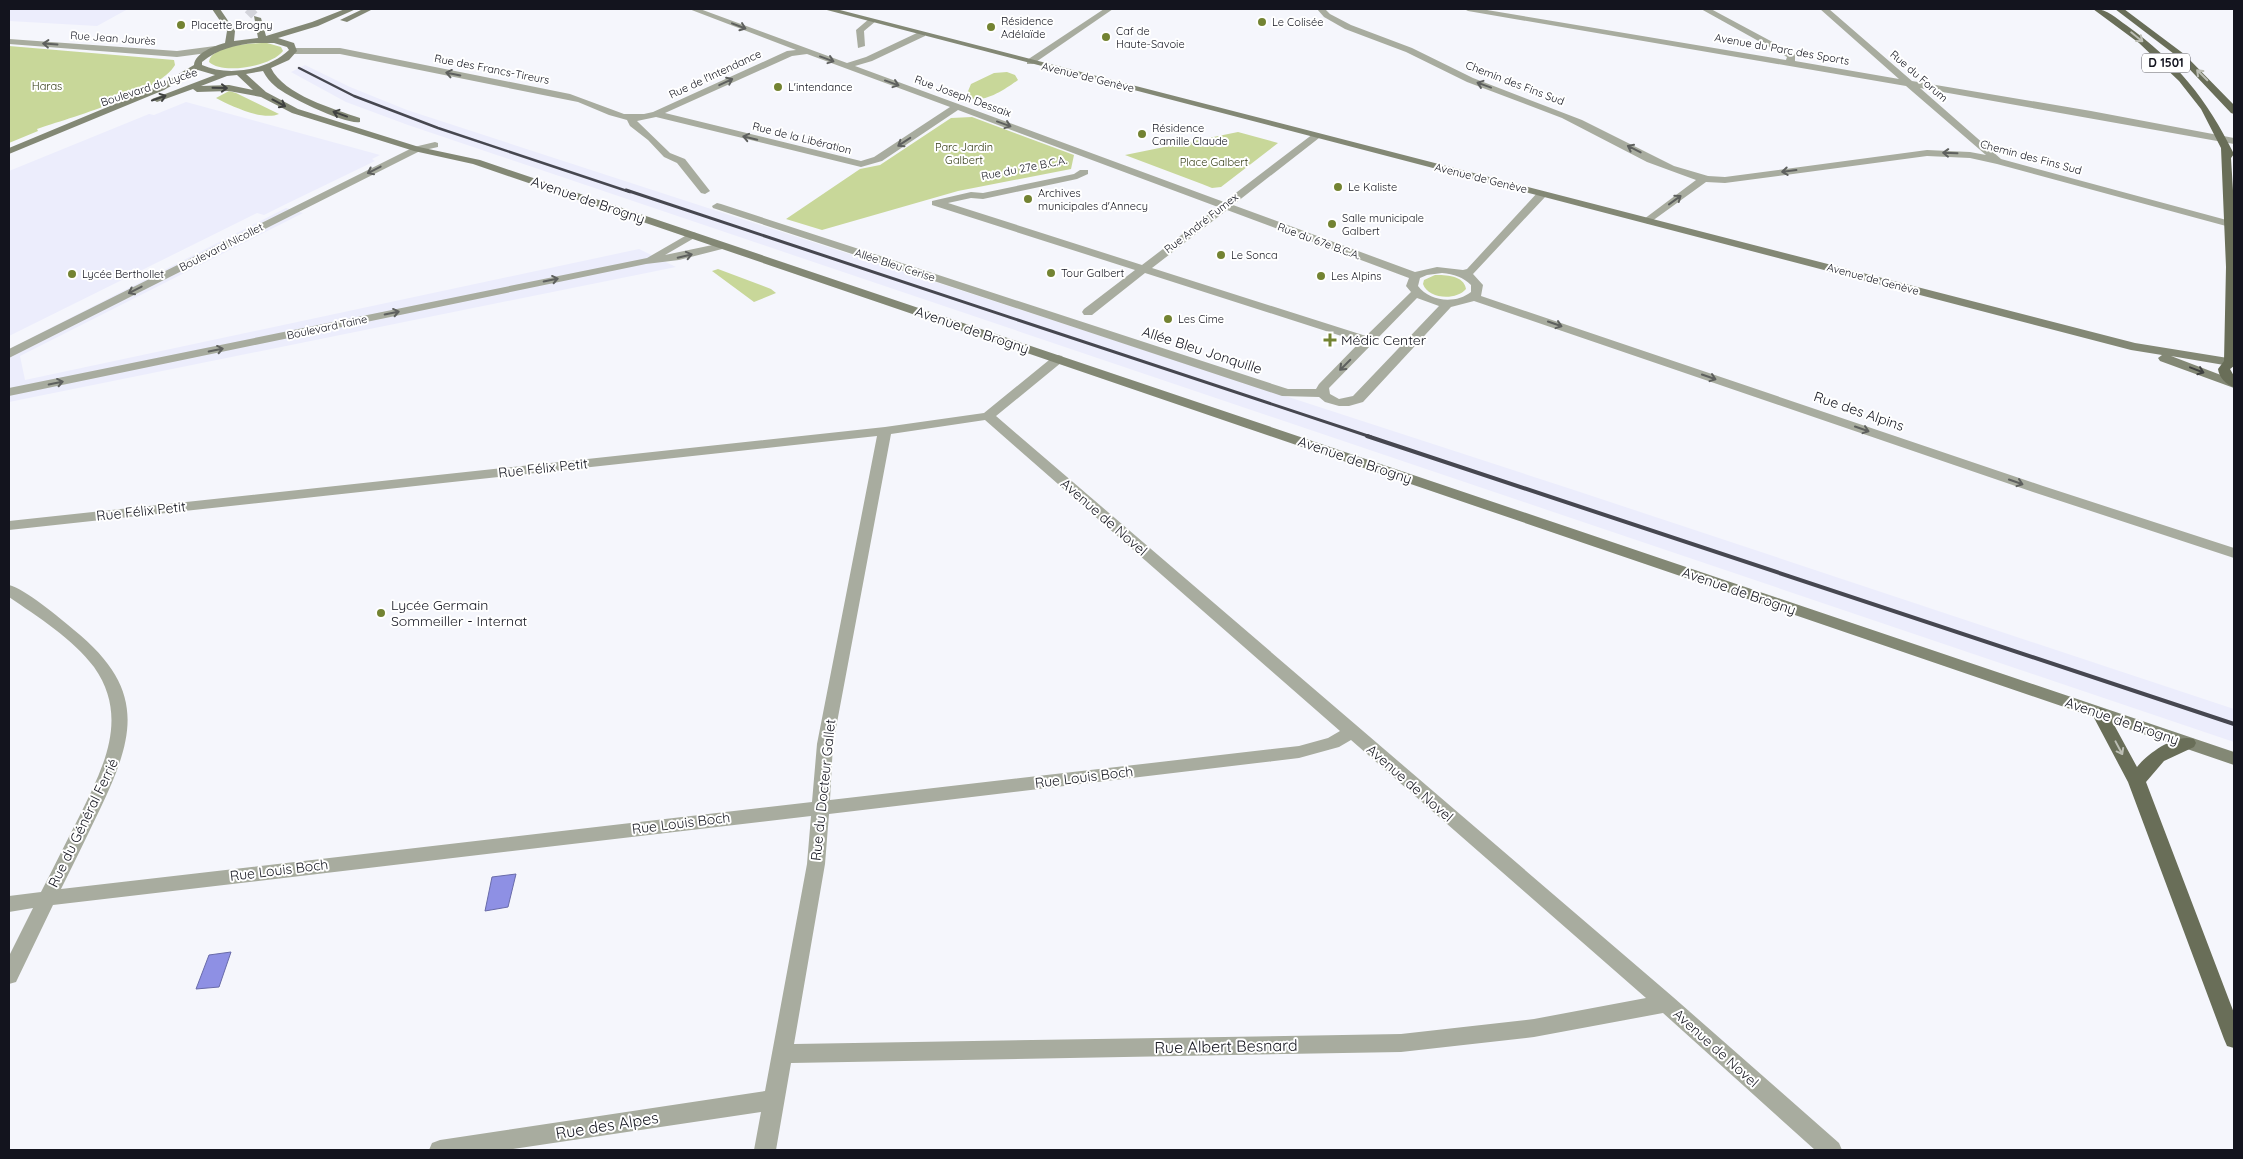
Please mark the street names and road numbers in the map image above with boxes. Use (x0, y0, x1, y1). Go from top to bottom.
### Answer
street label: Rue Jean Jaurès (70, 28, 156, 48)
street label: Avenue du Parc des Sports (1714, 30, 1850, 68)
street label: Rue de l'Intendance (667, 46, 763, 102)
street label: Rue du Forum (1887, 47, 1951, 105)
street label: Rue des Francs-Tireurs (433, 51, 551, 87)
road number: D 1501 (2142, 54, 2190, 72)
street label: Chemin des Fins Sud (1464, 58, 1566, 108)
street label: Avenue de Genève (1040, 59, 1136, 95)
street label: Boulevard du Lycée (99, 65, 199, 109)
street label: Rue Joseph Dessaix (913, 72, 1013, 120)
street label: Rue de la Libération (751, 119, 853, 157)
street label: Chemin des Fins Sud (1979, 137, 2083, 177)
street label: Rue du 27e B.C.A. (980, 153, 1068, 183)
street label: Avenue de Genève (1433, 160, 1529, 196)
street label: Avenue de Brogny (529, 172, 647, 228)
street label: Rue André Fumex (1161, 190, 1241, 256)
street label: Boulevard Nicollet (177, 220, 266, 274)
street label: Rue du 67e B.C.A. (1276, 220, 1362, 262)
street label: Allée Bleu Cerise (853, 245, 937, 285)
street label: Avenue de Genève (1825, 260, 1921, 298)
street label: Avenue de Brogny (913, 302, 1031, 358)
street label: Boulevard Taine (285, 312, 369, 342)
street label: Allée Bleu Jonquille (1140, 322, 1264, 378)
street label: Rue des Alpins (1812, 387, 1906, 435)
street label: Avenue de Brogny (1296, 432, 1414, 488)
street label: Rue Félix Petit (497, 454, 589, 482)
street label: Avenue de Novel (1057, 474, 1151, 560)
street label: Rue Félix Petit (95, 497, 187, 525)
street label: Avenue de Brogny (1680, 563, 1798, 619)
street label: Avenue de Brogny (2063, 693, 2181, 749)
street label: Rue du Docteur Gallet (807, 718, 839, 862)
street label: Avenue de Novel (1363, 740, 1457, 826)
street label: Rue du Général Ferrié (44, 756, 122, 890)
street label: Rue Louis Boch (1034, 762, 1134, 792)
street label: Rue Louis Boch (631, 808, 731, 838)
street label: Rue Louis Boch (229, 855, 329, 885)
street label: Avenue de Novel (1669, 1005, 1763, 1091)
street label: Rue Albert Besnard (1154, 1035, 1298, 1057)
street label: Rue des Alpes (554, 1107, 660, 1143)

